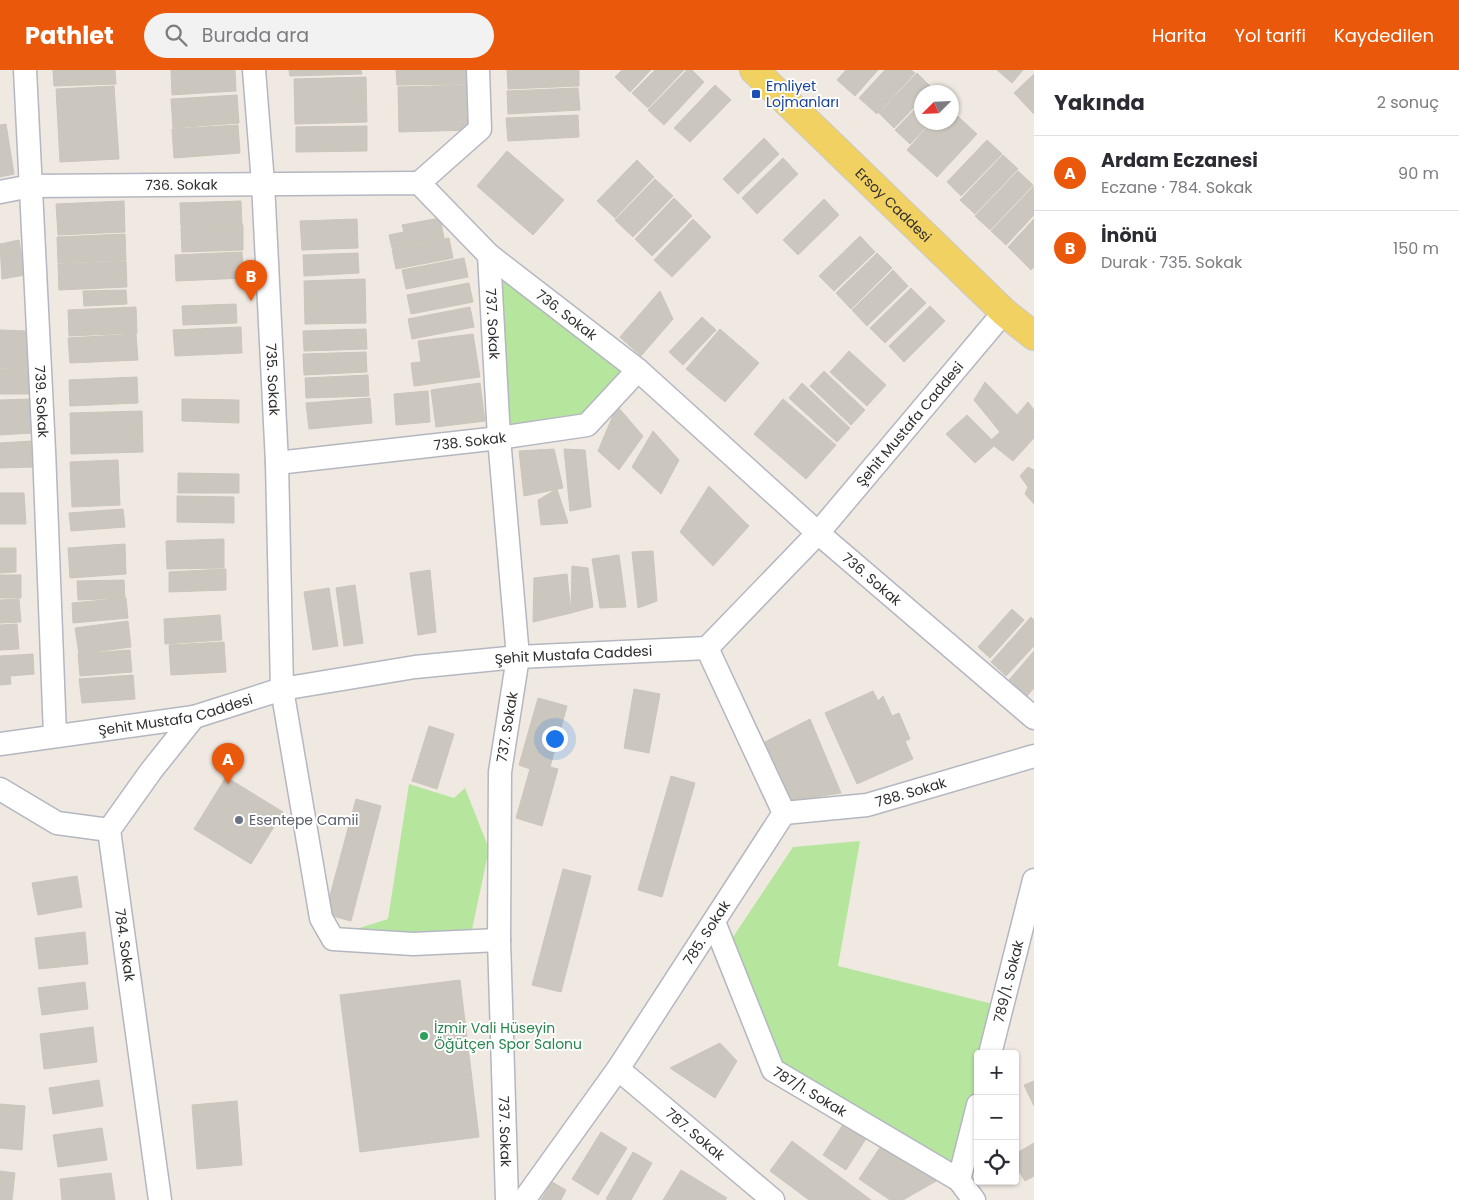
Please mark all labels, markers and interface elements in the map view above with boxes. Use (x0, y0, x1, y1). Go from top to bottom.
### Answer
search box (144, 13, 494, 58)
text: Pathlet (25, 19, 114, 52)
icon: search (162, 21, 190, 49)
text: Burada ara (202, 22, 309, 49)
text: Harita (1152, 23, 1206, 48)
text: Yol tarifi (1234, 23, 1306, 48)
text: Kaydedilen (1334, 23, 1434, 48)
place label: Emliyet Lojmanları (766, 76, 839, 112)
north arrow (914, 85, 959, 130)
marker: Emliyet Lojmanları (750, 88, 762, 100)
text: Yakında (1054, 88, 1145, 117)
text: 2 sonuç (1377, 91, 1439, 114)
text: Ardam Eczanesi (1101, 147, 1258, 174)
text: A (1064, 162, 1076, 185)
text: 90 m (1398, 162, 1439, 185)
street label: Ersoy Caddesi (851, 163, 936, 247)
street label: 736. Sokak (145, 175, 219, 195)
text: Eczane · 784. Sokak (1101, 176, 1253, 199)
text: İnönü (1101, 222, 1157, 249)
text: B (1065, 237, 1075, 260)
text: 150 m (1393, 237, 1439, 260)
text: Durak · 735. Sokak (1101, 251, 1242, 274)
pin: B (235, 260, 267, 301)
street label: 736. Sokak (532, 285, 602, 345)
street label: 737. Sokak (481, 288, 505, 361)
street label: 735. Sokak (261, 343, 285, 417)
street label: Şehit Mustafa Caddesi (851, 357, 968, 491)
street label: 739. Sokak (30, 365, 53, 439)
street label: 738. Sokak (433, 427, 508, 455)
street label: 736. Sokak (838, 548, 907, 611)
street label: Şehit Mustafa Caddesi (494, 641, 653, 669)
street label: Şehit Mustafa Caddesi (97, 689, 255, 740)
street label: 737. Sokak (492, 689, 523, 764)
your location (542, 726, 568, 752)
pin: A (212, 743, 244, 784)
street label: 788. Sokak (873, 772, 949, 812)
place label: Esentepe Camii (249, 810, 358, 830)
marker: Esentepe Camii (233, 814, 245, 826)
street label: 785. Sokak (678, 896, 735, 969)
street label: 784. Sokak (110, 907, 140, 983)
street label: 789/1. Sokak (988, 937, 1029, 1025)
place label: İzmir Vali Hüseyin Öğütçen Spor Salonu (434, 1018, 582, 1054)
marker: İzmir Vali Hüseyin Öğütçen Spor Salonu (418, 1030, 430, 1042)
map controls (974, 1050, 1019, 1185)
button: + (974, 1050, 1019, 1095)
street label: 787/1. Sokak (769, 1062, 851, 1122)
street label: 737. Sokak (494, 1095, 516, 1168)
button: − (974, 1095, 1019, 1140)
street label: 787. Sokak (661, 1103, 730, 1166)
button: locate (974, 1140, 1019, 1185)

